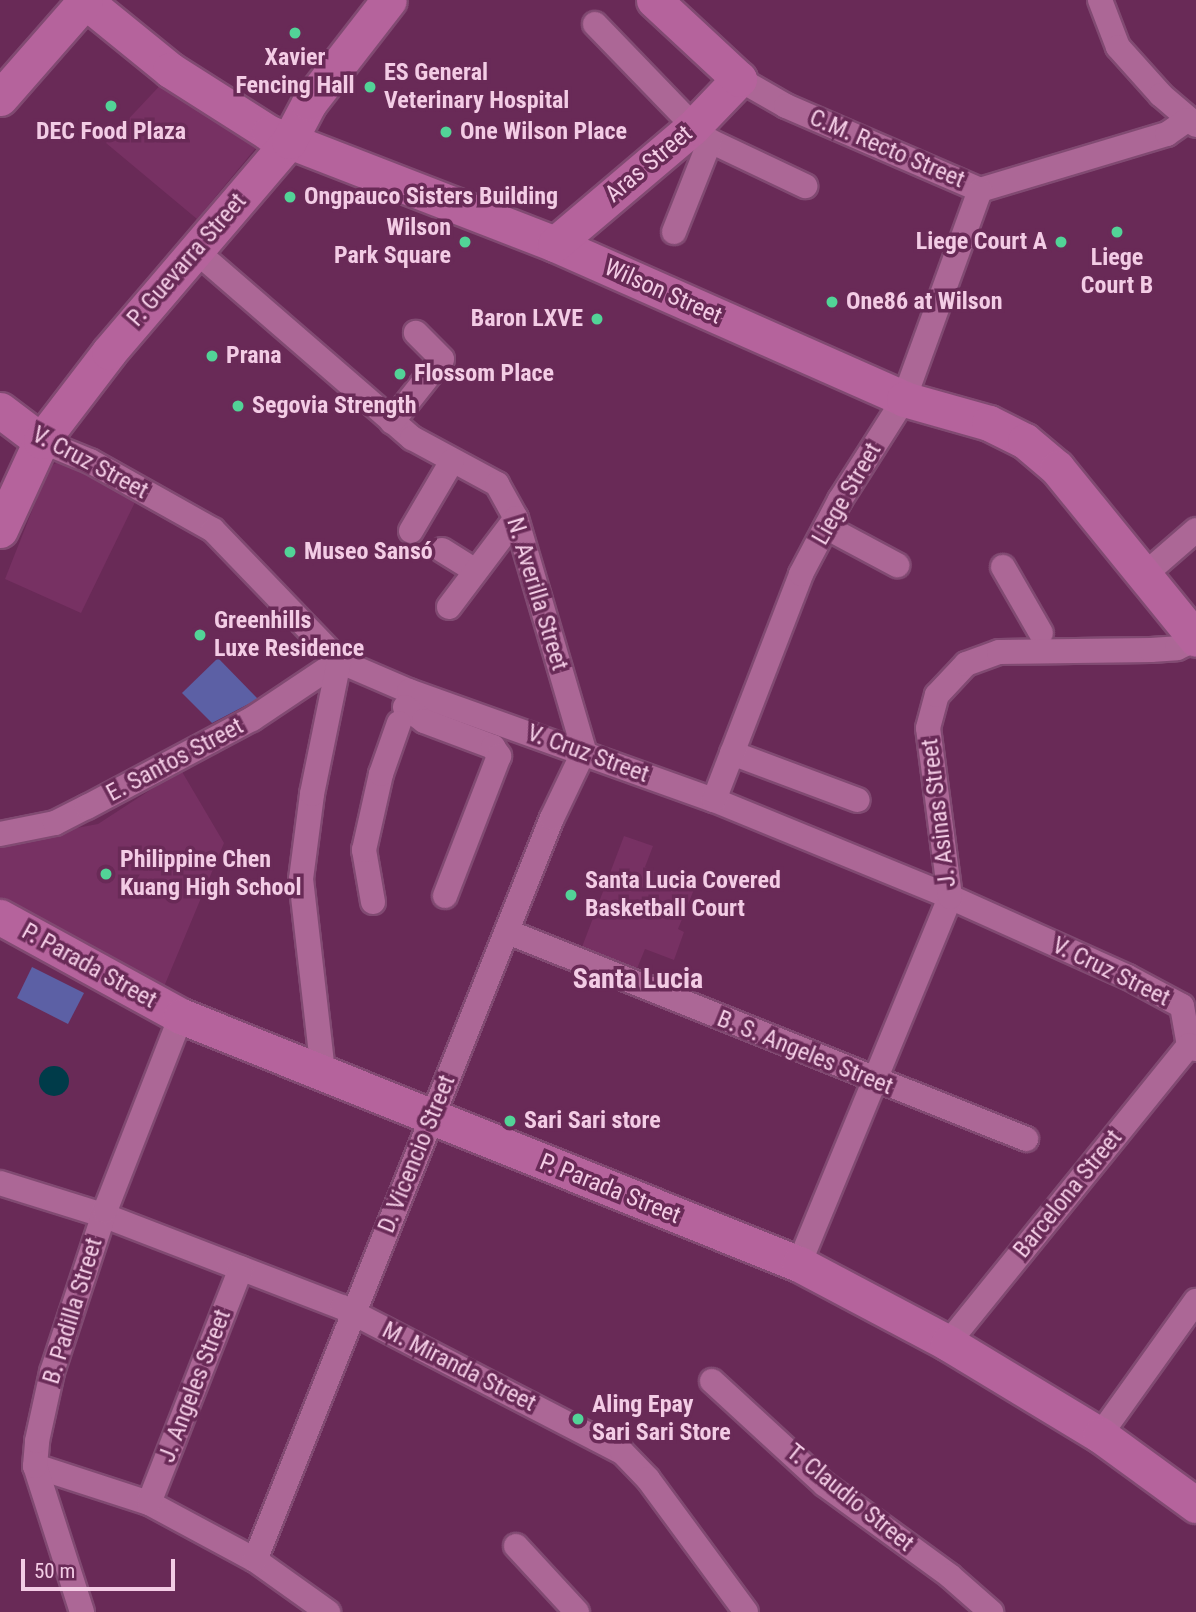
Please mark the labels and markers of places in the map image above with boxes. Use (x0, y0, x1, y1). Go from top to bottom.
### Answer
marker: Xavier Fencing Hall (287, 25, 303, 41)
place label: Xavier Fencing Hall (235, 44, 355, 100)
place label: ES General Veterinary Hospital (384, 59, 569, 115)
marker: ES General Veterinary Hospital (362, 79, 378, 95)
marker: DEC Food Plaza (103, 98, 119, 114)
place label: DEC Food Plaza (36, 118, 186, 146)
place label: One Wilson Place (460, 118, 627, 146)
marker: One Wilson Place (438, 124, 454, 140)
place label: Ongpauco Sisters Building (304, 183, 558, 211)
marker: Ongpauco Sisters Building (282, 189, 298, 205)
place label: Wilson Park Square (334, 214, 451, 270)
marker: Liege Court B (1109, 224, 1125, 240)
place label: Liege Court A (916, 228, 1047, 256)
marker: Wilson Park Square (457, 234, 473, 250)
marker: Liege Court A (1053, 234, 1069, 250)
place label: Liege Court B (1081, 244, 1153, 300)
place label: One86 at Wilson (846, 288, 1003, 316)
marker: One86 at Wilson (824, 294, 840, 310)
place label: Baron LXVE (471, 305, 583, 333)
marker: Baron LXVE (589, 311, 605, 327)
place label: Prana (226, 342, 282, 370)
marker: Prana (204, 348, 220, 364)
place label: Flossom Place (414, 360, 554, 388)
marker: Flossom Place (392, 366, 408, 382)
place label: Segovia Strength (252, 392, 417, 420)
marker: Segovia Strength (230, 398, 246, 414)
place label: Museo Sansó (304, 538, 433, 566)
marker: Museo Sansó (282, 544, 298, 560)
place label: Greenhills Luxe Residence (214, 607, 364, 663)
marker: Greenhills Luxe Residence (192, 627, 208, 643)
place label: Philippine Chen Kuang High School (120, 846, 301, 902)
marker: Philippine Chen Kuang High School (98, 866, 114, 882)
place label: Santa Lucia Covered Basketball Court (585, 867, 781, 923)
marker: Santa Lucia Covered Basketball Court (563, 887, 579, 903)
place label: Sari Sari store (524, 1107, 661, 1135)
marker: Sari Sari store (502, 1113, 518, 1129)
place label: Aling Epay Sari Sari Store (592, 1391, 731, 1447)
marker: Aling Epay Sari Sari Store (570, 1411, 586, 1427)

